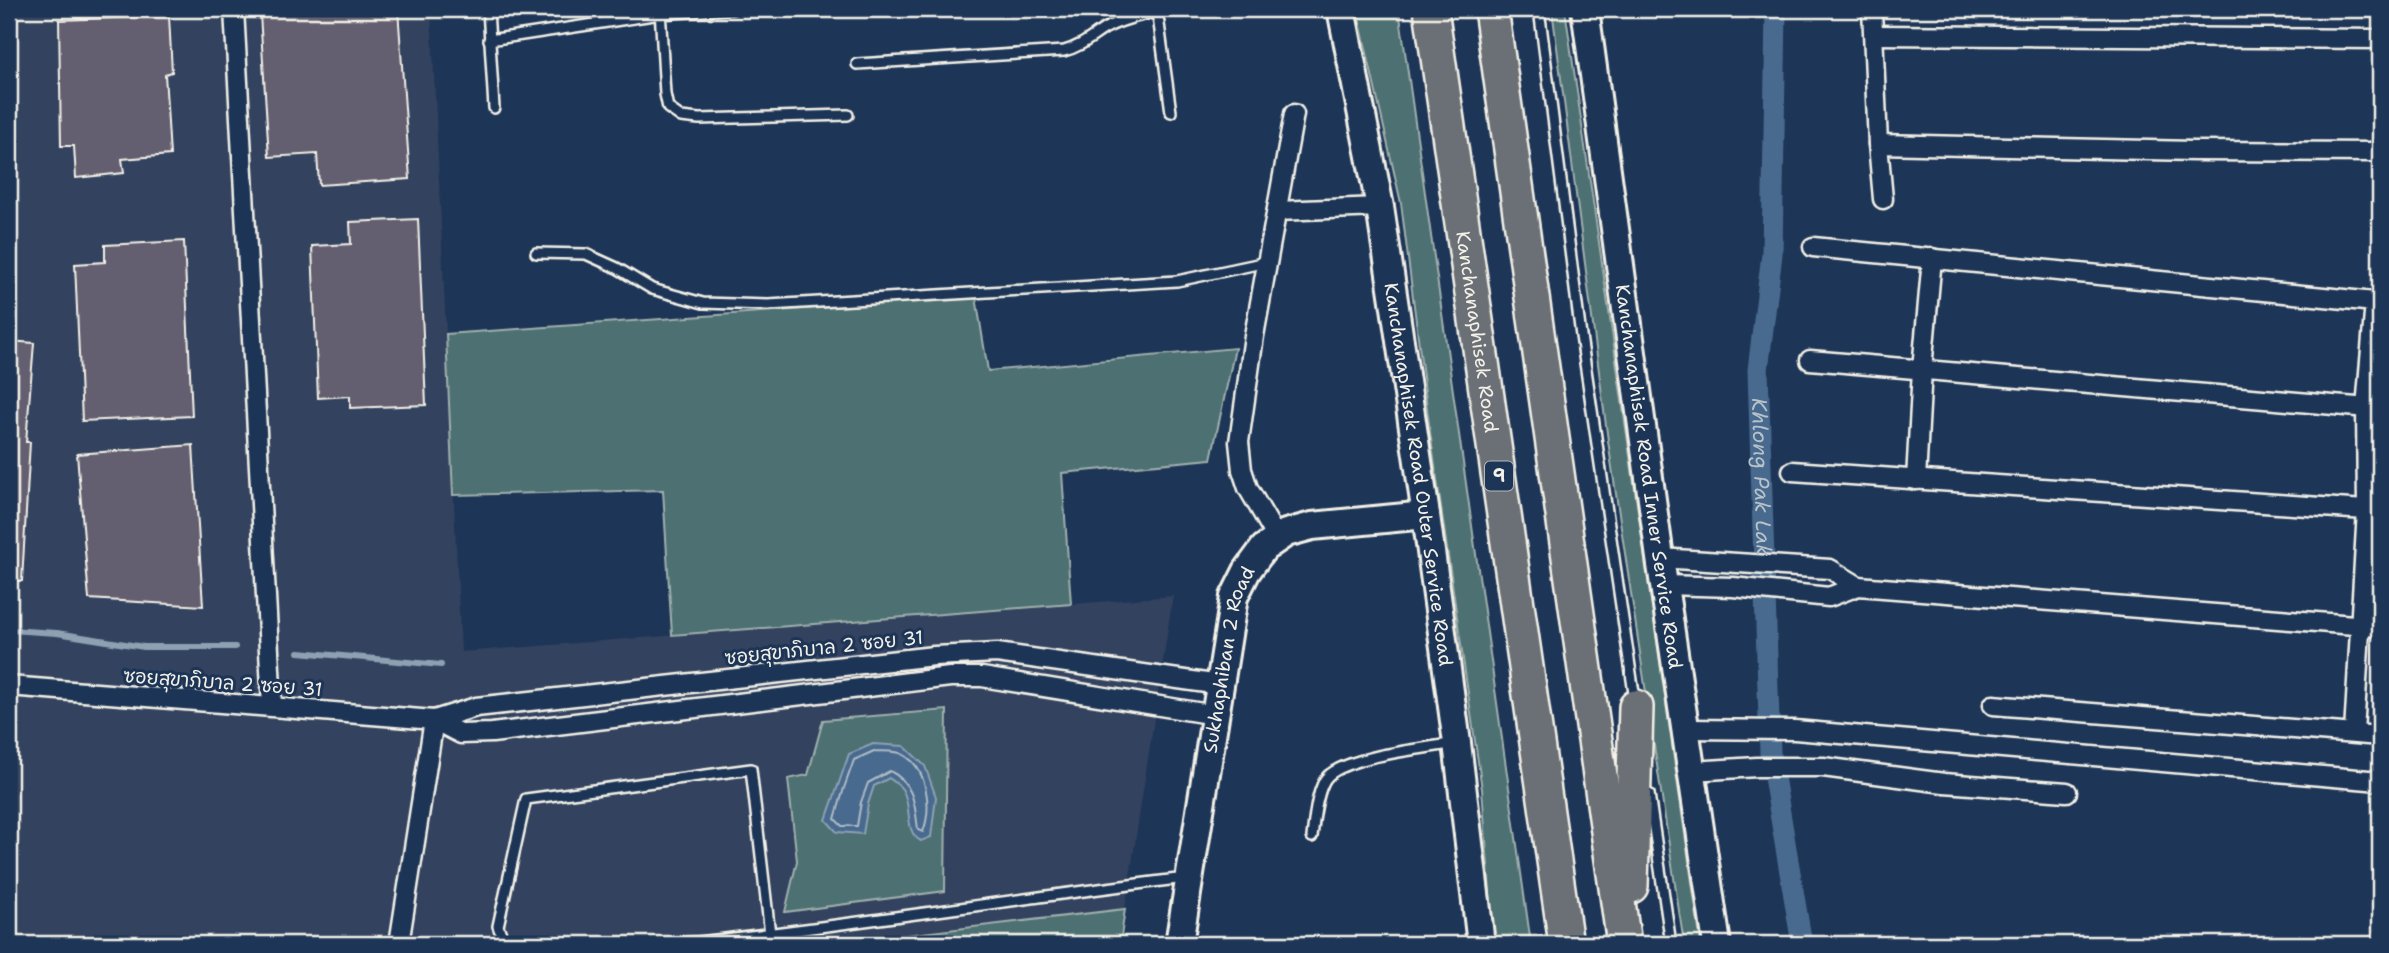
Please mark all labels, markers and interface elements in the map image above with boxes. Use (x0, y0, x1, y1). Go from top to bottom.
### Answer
street label: Kanchanaphisek Road (1450, 229, 1504, 434)
street label: Kanchanaphisek Road Outer Service Road (1378, 281, 1458, 668)
street label: Kanchanaphisek Road Inner Service Road (1610, 283, 1688, 671)
water label: Khlong Pak Lak (1745, 397, 1778, 557)
road number: 9 (1485, 462, 1513, 490)
street label: Sukhaphiban 2 Road (1197, 562, 1260, 755)
street label: ซอยสุขาภิบาล 2 ซอย 31 (724, 625, 925, 672)
street label: ซอยสุขาภิบาล 2 ซอย 31 (123, 663, 323, 704)

